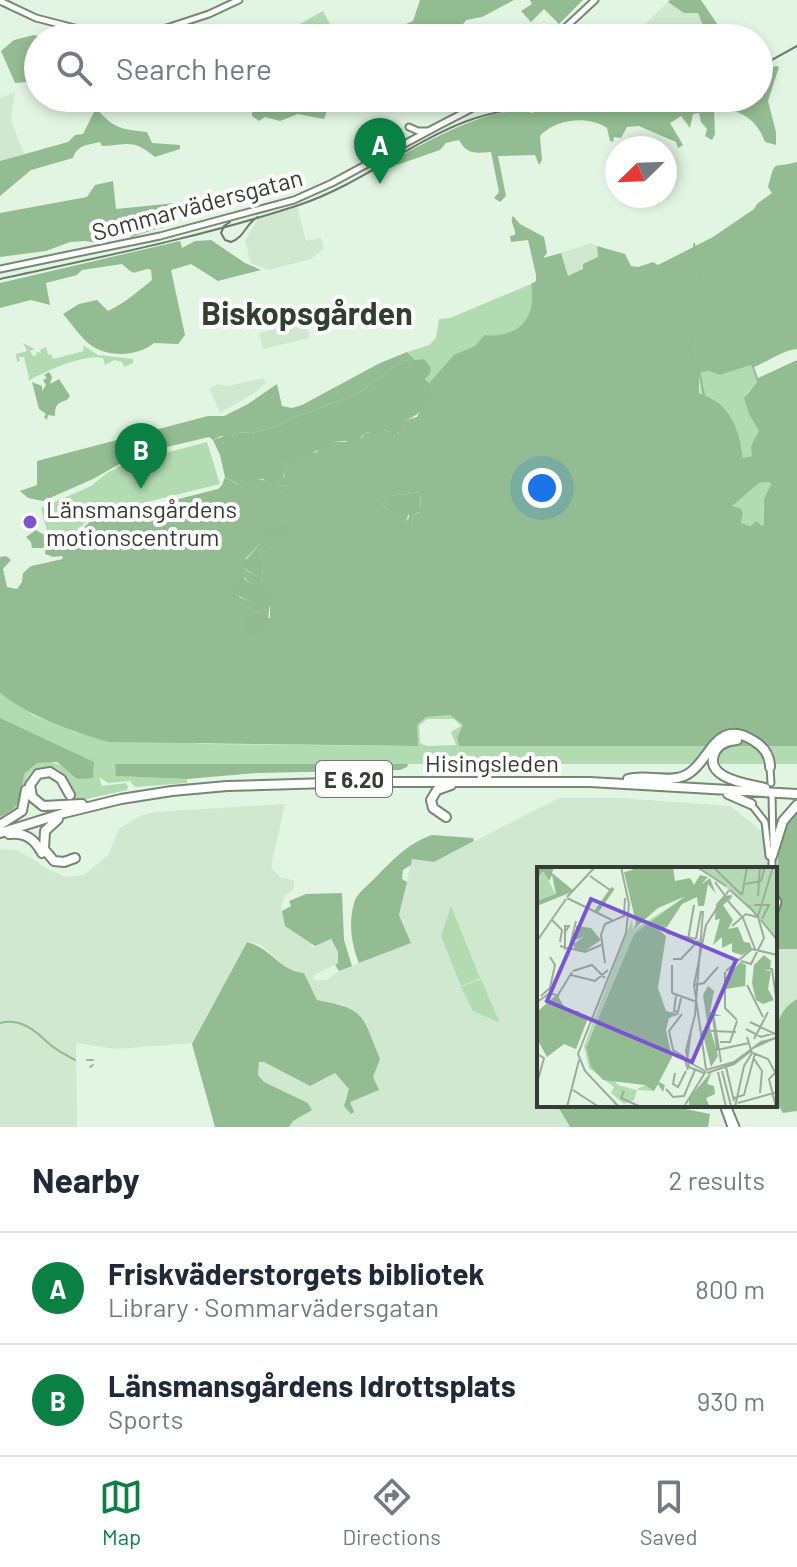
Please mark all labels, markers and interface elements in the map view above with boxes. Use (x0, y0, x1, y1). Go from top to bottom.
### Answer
search box (24, 24, 773, 112)
icon: search (52, 46, 96, 90)
text: Search here (116, 50, 272, 86)
pin: A (354, 118, 406, 184)
north arrow (605, 136, 677, 208)
street label: Sommarvädersgatan (89, 162, 305, 246)
district label: Biskopsgården (201, 293, 413, 331)
pin: B (115, 423, 167, 489)
your location (522, 468, 562, 508)
place label: Länsmansgårdens motionscentrum (46, 494, 237, 551)
marker: Länsmansgårdens motionscentrum (21, 513, 39, 531)
street label: Hisingsleden (425, 748, 559, 777)
road number: E 6.20 (316, 761, 392, 797)
inset map (537, 867, 777, 1107)
text: Nearby (32, 1159, 140, 1200)
text: 2 results (669, 1164, 765, 1195)
text: Friskväderstorgets bibliotek (108, 1255, 485, 1291)
text: A (49, 1273, 67, 1304)
text: 800 m (695, 1273, 765, 1304)
text: Library · Sommarvädersgatan (108, 1291, 439, 1322)
text: Länsmansgårdens Idrottsplats (108, 1367, 516, 1403)
text: B (50, 1385, 66, 1416)
text: 930 m (697, 1385, 765, 1416)
text: Sports (108, 1403, 183, 1434)
tab: Map (99, 1475, 143, 1549)
tab: Directions (342, 1475, 441, 1549)
tab: Saved (640, 1475, 697, 1549)

